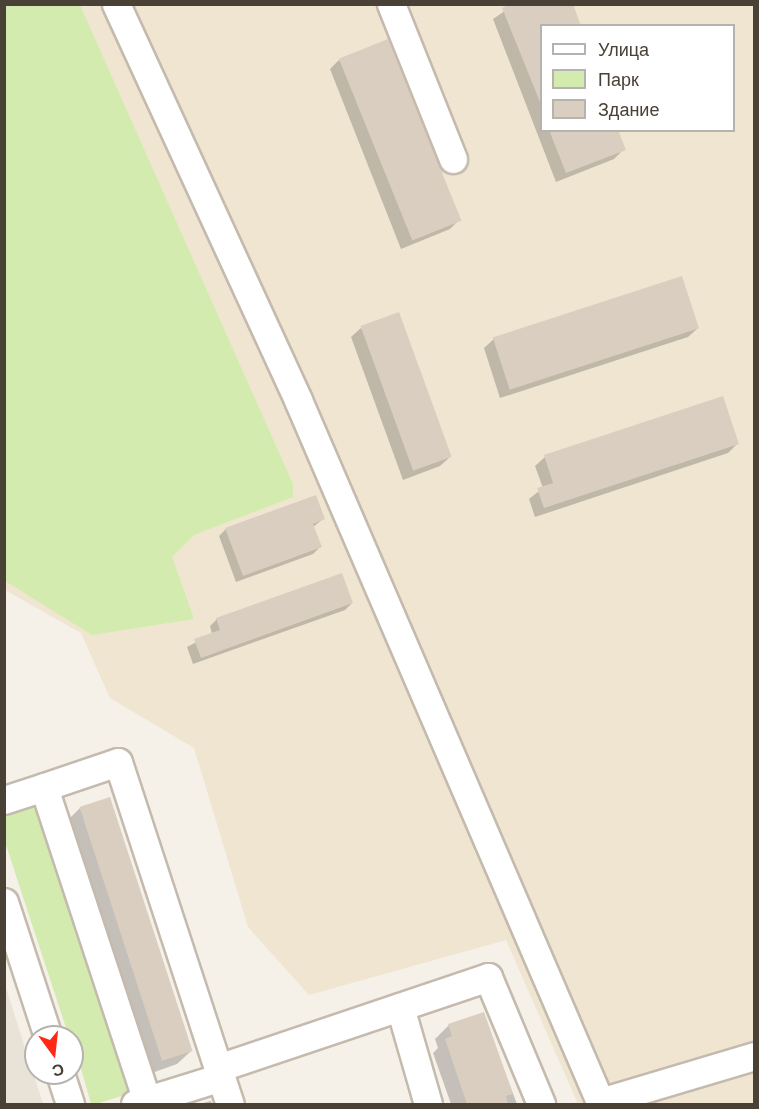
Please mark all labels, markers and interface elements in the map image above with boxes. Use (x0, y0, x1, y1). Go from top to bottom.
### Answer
legend (540, 24, 735, 132)
text: Улица (598, 38, 649, 60)
text: Парк (598, 68, 639, 90)
text: Здание (598, 98, 659, 120)
north arrow (24, 1025, 84, 1085)
text: С (50, 1060, 66, 1082)

